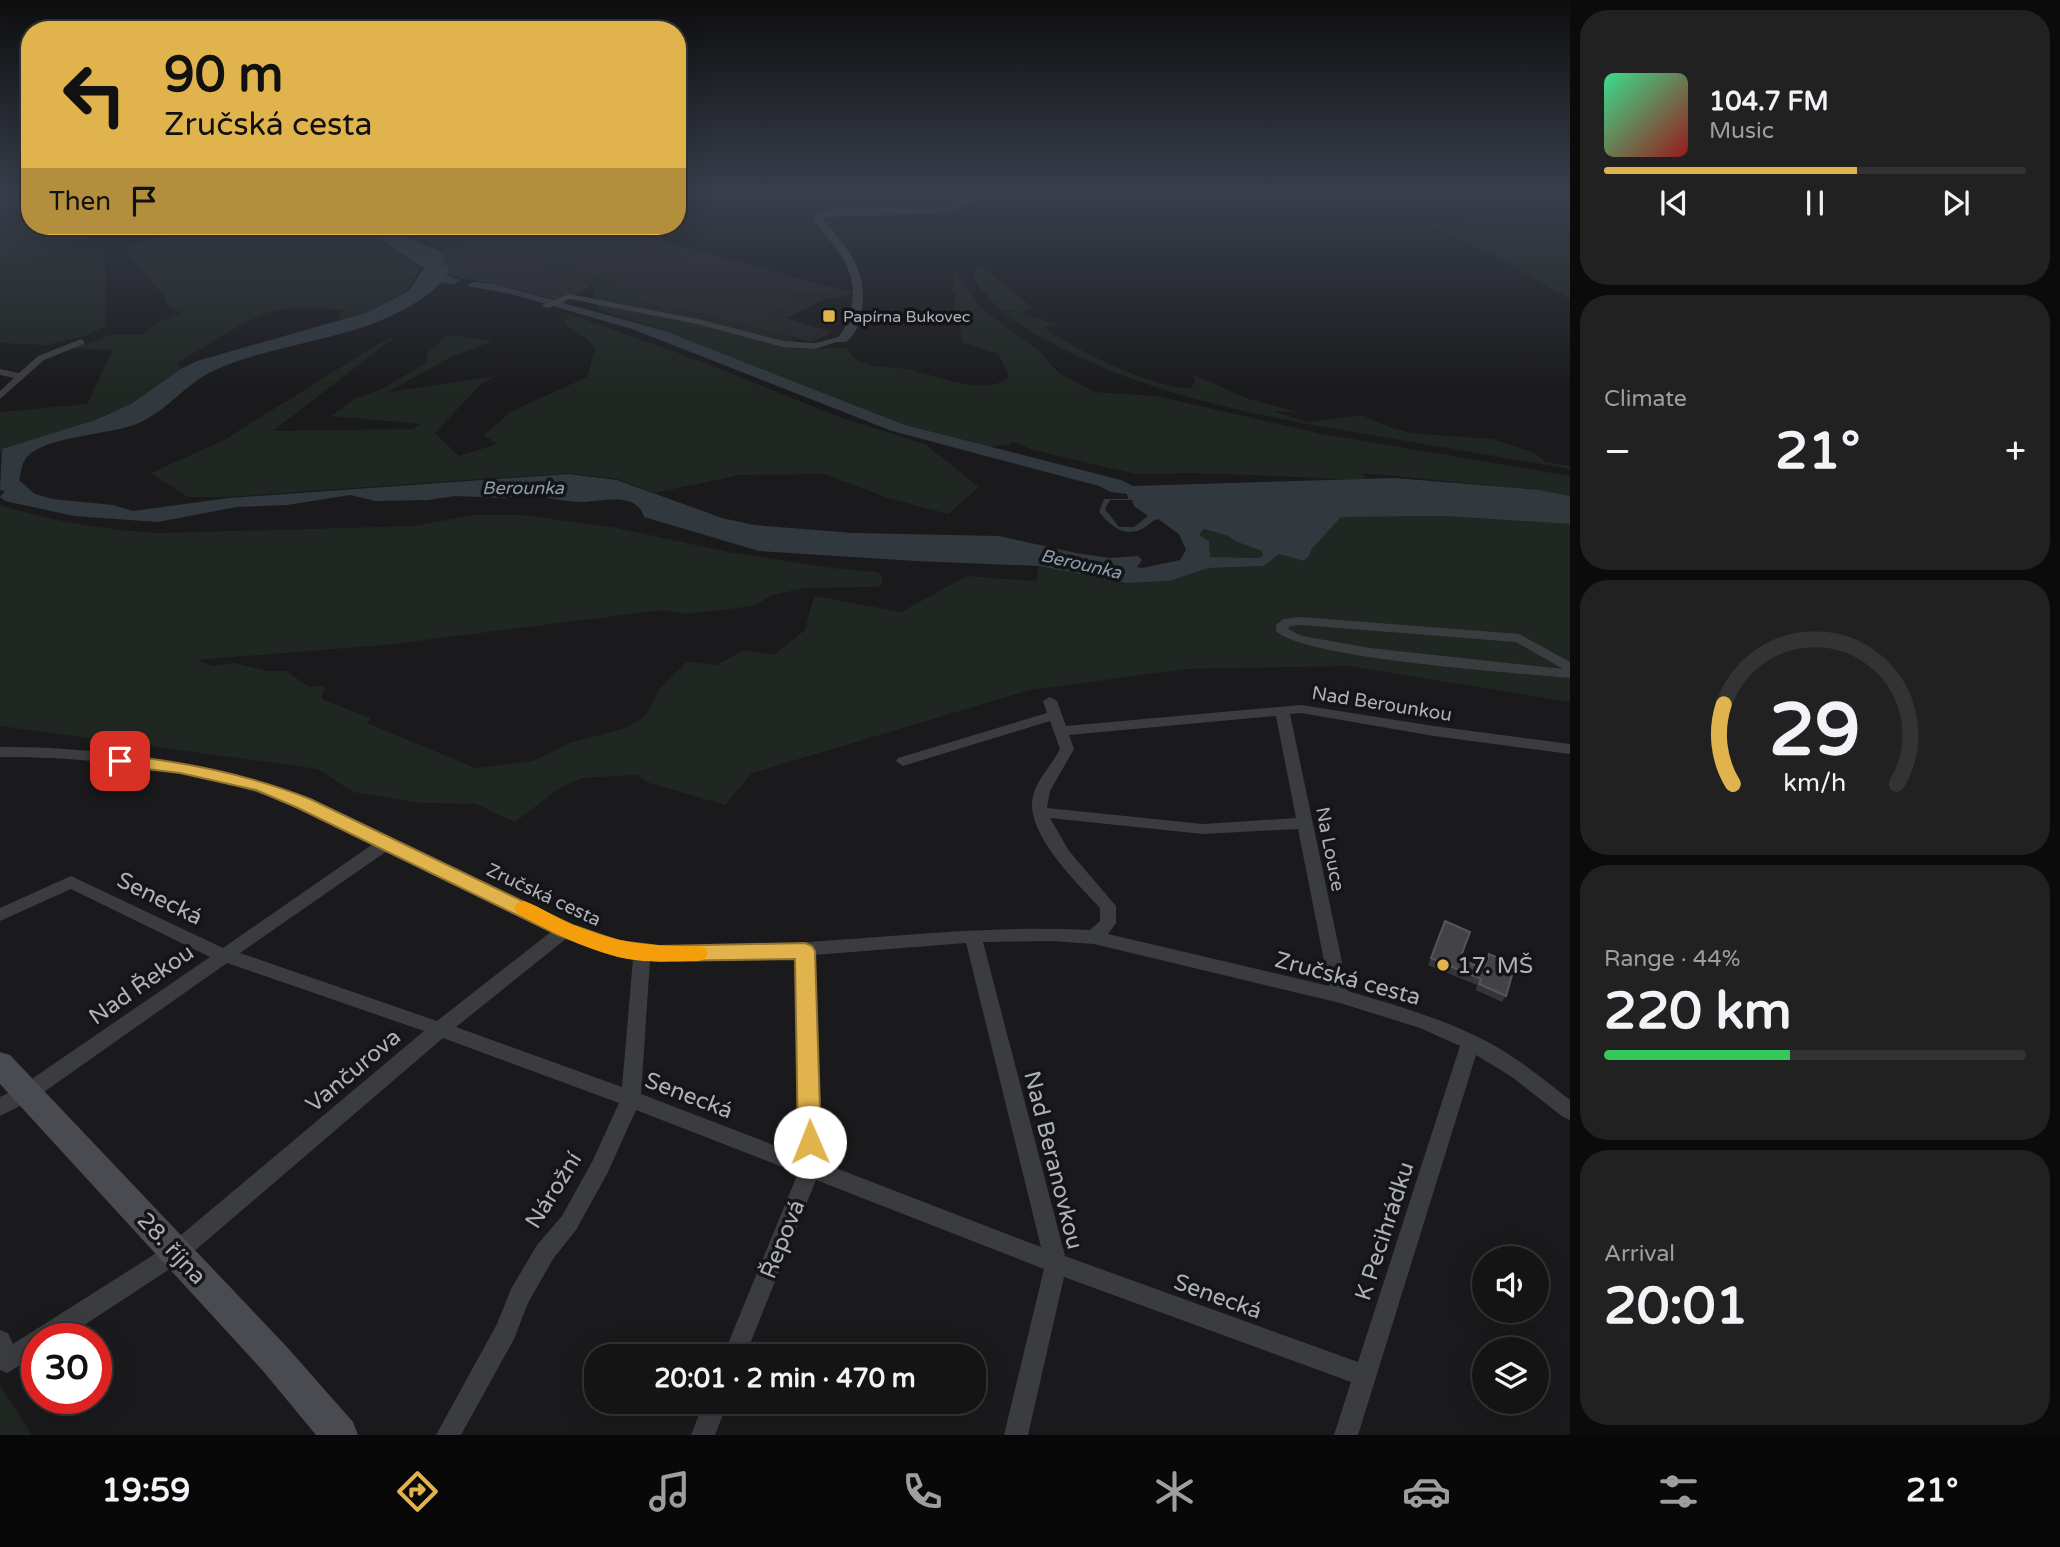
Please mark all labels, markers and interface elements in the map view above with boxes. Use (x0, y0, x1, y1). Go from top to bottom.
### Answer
text: 90 m (164, 46, 283, 105)
icon: left (49, 49, 140, 140)
text: 104.7 FM (1709, 86, 1829, 117)
text: Zručská cesta (164, 106, 372, 144)
text: Music (1709, 117, 1774, 145)
icon: arrive (125, 182, 163, 220)
icon: previous (1655, 184, 1693, 222)
icon: pause (1796, 184, 1834, 222)
icon: next (1937, 184, 1975, 222)
text: Then (49, 186, 111, 217)
place label: Papírna Bukovec (843, 307, 970, 327)
marker: Papírna Bukovec (821, 308, 837, 324)
text: Climate (1604, 385, 1687, 413)
text: 21° (1775, 420, 1860, 483)
text: − (1604, 429, 1631, 475)
text: + (2005, 429, 2026, 475)
water label: Berounka (482, 477, 565, 499)
water label: Berounka (1039, 544, 1124, 584)
street label: Nad Berounkou (1310, 682, 1454, 726)
text: 29 (1769, 687, 1861, 775)
pin (90, 731, 150, 791)
icon: arrive (101, 742, 139, 780)
text: km/h (1784, 767, 1846, 797)
street label: Na Louce (1311, 805, 1349, 893)
street label: Zručská cesta (483, 859, 604, 931)
street label: Senecká (112, 866, 207, 932)
street label: Nad Řekou (84, 938, 199, 1031)
text: Range · 44% (1604, 945, 1740, 973)
street label: Zručská cesta (1272, 946, 1424, 1012)
place label: 17. MŠ (1457, 952, 1533, 980)
marker: 17. MŠ (1435, 957, 1451, 973)
text: 220 km (1604, 980, 1792, 1043)
street label: Vančurova (301, 1023, 407, 1119)
street label: Senecká (641, 1066, 736, 1125)
street label: Nad Beranovkou (1017, 1068, 1089, 1252)
position arrow (773, 1105, 847, 1179)
street label: Nárožní (519, 1147, 588, 1234)
street label: K Pecihrádku (1349, 1158, 1421, 1304)
street label: Řepová (754, 1196, 811, 1283)
street label: 28. října (131, 1207, 212, 1290)
text: Arrival (1604, 1240, 1675, 1268)
map controls (1472, 1246, 1549, 1414)
button: sound (1472, 1246, 1549, 1323)
street label: Senecká (1170, 1268, 1266, 1326)
text: 20:01 (1604, 1275, 1748, 1338)
speed limit sign: 30 (21, 1323, 112, 1414)
button: layers (1472, 1337, 1549, 1414)
text: 20:01 · 2 min · 470 m (654, 1363, 916, 1394)
icon: directions (393, 1467, 442, 1516)
icon: music (645, 1467, 694, 1516)
icon: phone (898, 1467, 947, 1516)
icon: climate (1150, 1467, 1199, 1516)
icon: car (1402, 1467, 1451, 1516)
icon: filters (1654, 1467, 1703, 1516)
text: 19:59 (102, 1472, 190, 1510)
text: 21° (1906, 1472, 1958, 1510)

